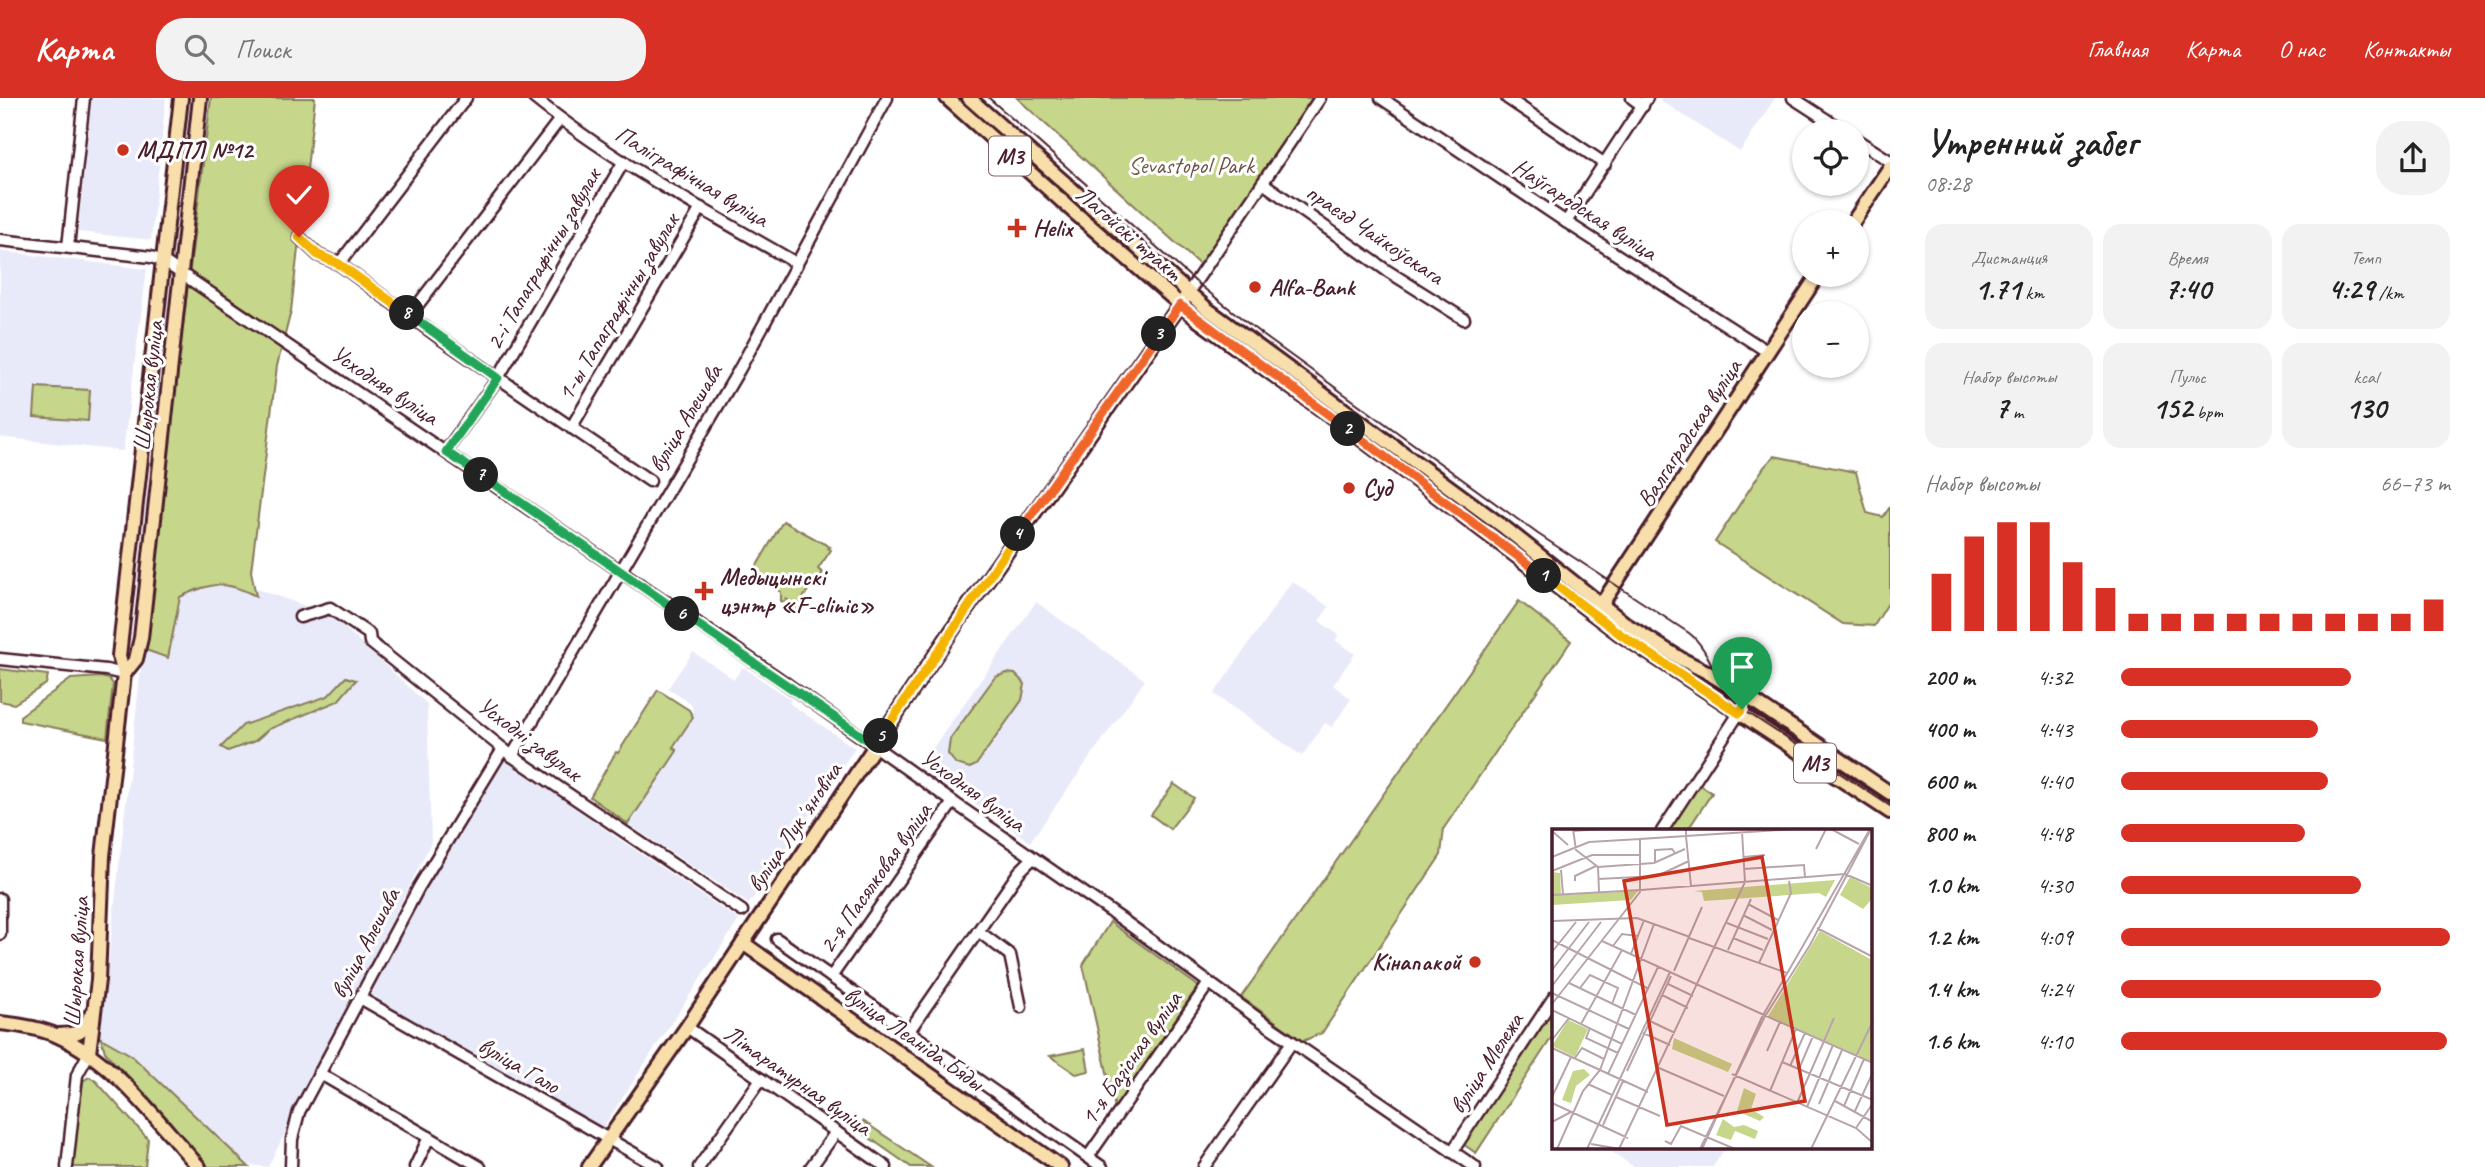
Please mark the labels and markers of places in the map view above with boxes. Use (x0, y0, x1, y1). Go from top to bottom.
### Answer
place label: МДПЛ №12 (137, 135, 255, 165)
marker: МДПЛ №12 (115, 142, 131, 158)
pin (269, 165, 329, 237)
place label: Helix (1033, 213, 1075, 243)
marker: Helix (1007, 218, 1027, 238)
place label: Alfa-Bank (1269, 272, 1357, 302)
marker: Alfa-Bank (1247, 279, 1263, 295)
pin: 8 (390, 296, 424, 330)
pin: 3 (1142, 316, 1176, 352)
pin: 2 (1330, 412, 1366, 446)
pin: 7 (463, 458, 498, 492)
place label: Суд (1363, 473, 1394, 503)
marker: Суд (1341, 480, 1357, 496)
pin: 4 (1000, 516, 1036, 551)
pin: 1 (1526, 559, 1562, 594)
place label: Медыцынскі цэнтр «F-clinic» (720, 562, 874, 620)
marker: Медыцынскі цэнтр «F-clinic» (694, 581, 714, 601)
pin: 6 (664, 596, 700, 632)
pin (1712, 637, 1772, 709)
pin: 5 (864, 718, 898, 754)
place label: Кінапакой (1372, 947, 1463, 977)
marker: Кінапакой (1467, 954, 1483, 970)

